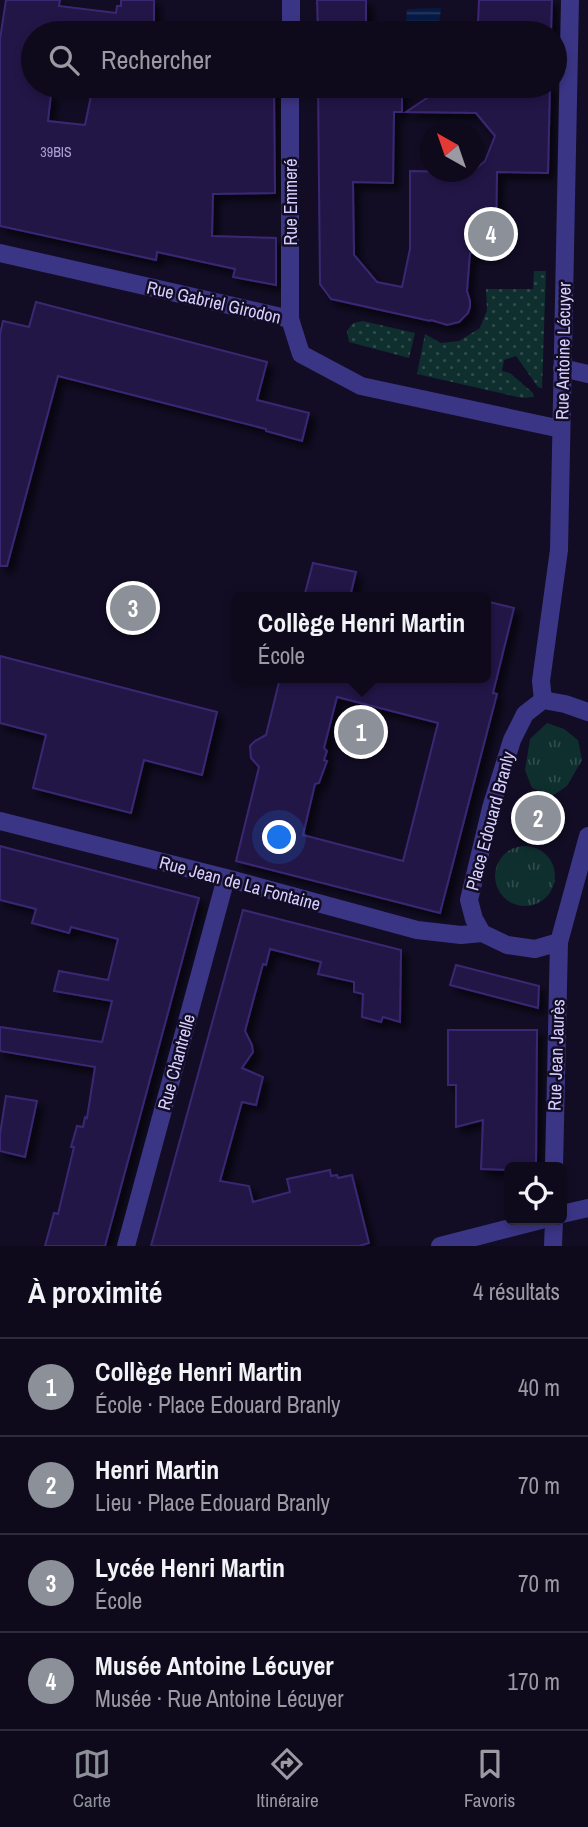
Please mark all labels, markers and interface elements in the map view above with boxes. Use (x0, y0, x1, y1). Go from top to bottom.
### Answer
search box (21, 21, 567, 98)
icon: search (45, 41, 83, 79)
text: Rechercher (101, 42, 211, 77)
north arrow (420, 119, 483, 182)
house number: 39BIS (40, 143, 72, 161)
street label: Rue Emmeré (278, 159, 303, 245)
pin: 4 (468, 208, 514, 260)
street label: Rue Gabriel Girodon (144, 274, 284, 330)
street label: Rue Antoine Lécuyer (549, 282, 577, 420)
pin: 3 (110, 582, 156, 634)
popup (232, 592, 491, 683)
text: Collège Henri Martin (258, 605, 465, 640)
text: École (258, 640, 305, 671)
pin: 1 (338, 706, 384, 758)
street label: Place Edouard Branly (459, 748, 521, 893)
pin: 2 (515, 792, 561, 844)
your location (262, 820, 296, 854)
street label: Rue Jean de La Fontaine (157, 849, 323, 917)
street label: Rue Jean Jaurès (542, 999, 570, 1111)
street label: Rue Chantrelle (151, 1011, 201, 1113)
map controls (504, 1162, 567, 1225)
button: locate (504, 1162, 567, 1225)
text: À proximité (28, 1272, 162, 1312)
text: 4 résultats (473, 1276, 560, 1307)
text: Collège Henri Martin (95, 1354, 302, 1389)
text: 1 (46, 1372, 56, 1403)
text: 40 m (518, 1372, 560, 1403)
text: École · Place Edouard Branly (95, 1389, 340, 1420)
text: Henri Martin (95, 1452, 219, 1487)
text: 2 (46, 1470, 56, 1501)
text: 70 m (518, 1470, 560, 1501)
text: Lieu · Place Edouard Branly (95, 1487, 330, 1518)
text: Lycée Henri Martin (95, 1550, 285, 1585)
text: 3 (46, 1568, 56, 1599)
text: 70 m (518, 1568, 560, 1599)
text: École (95, 1585, 142, 1616)
text: Musée Antoine Lécuyer (95, 1648, 334, 1683)
text: 4 (46, 1666, 56, 1697)
text: 170 m (508, 1666, 560, 1697)
text: Musée · Rue Antoine Lécuyer (95, 1683, 344, 1714)
tab: Carte (73, 1745, 111, 1813)
tab: Itinéraire (256, 1745, 319, 1813)
tab: Favoris (464, 1745, 515, 1813)

